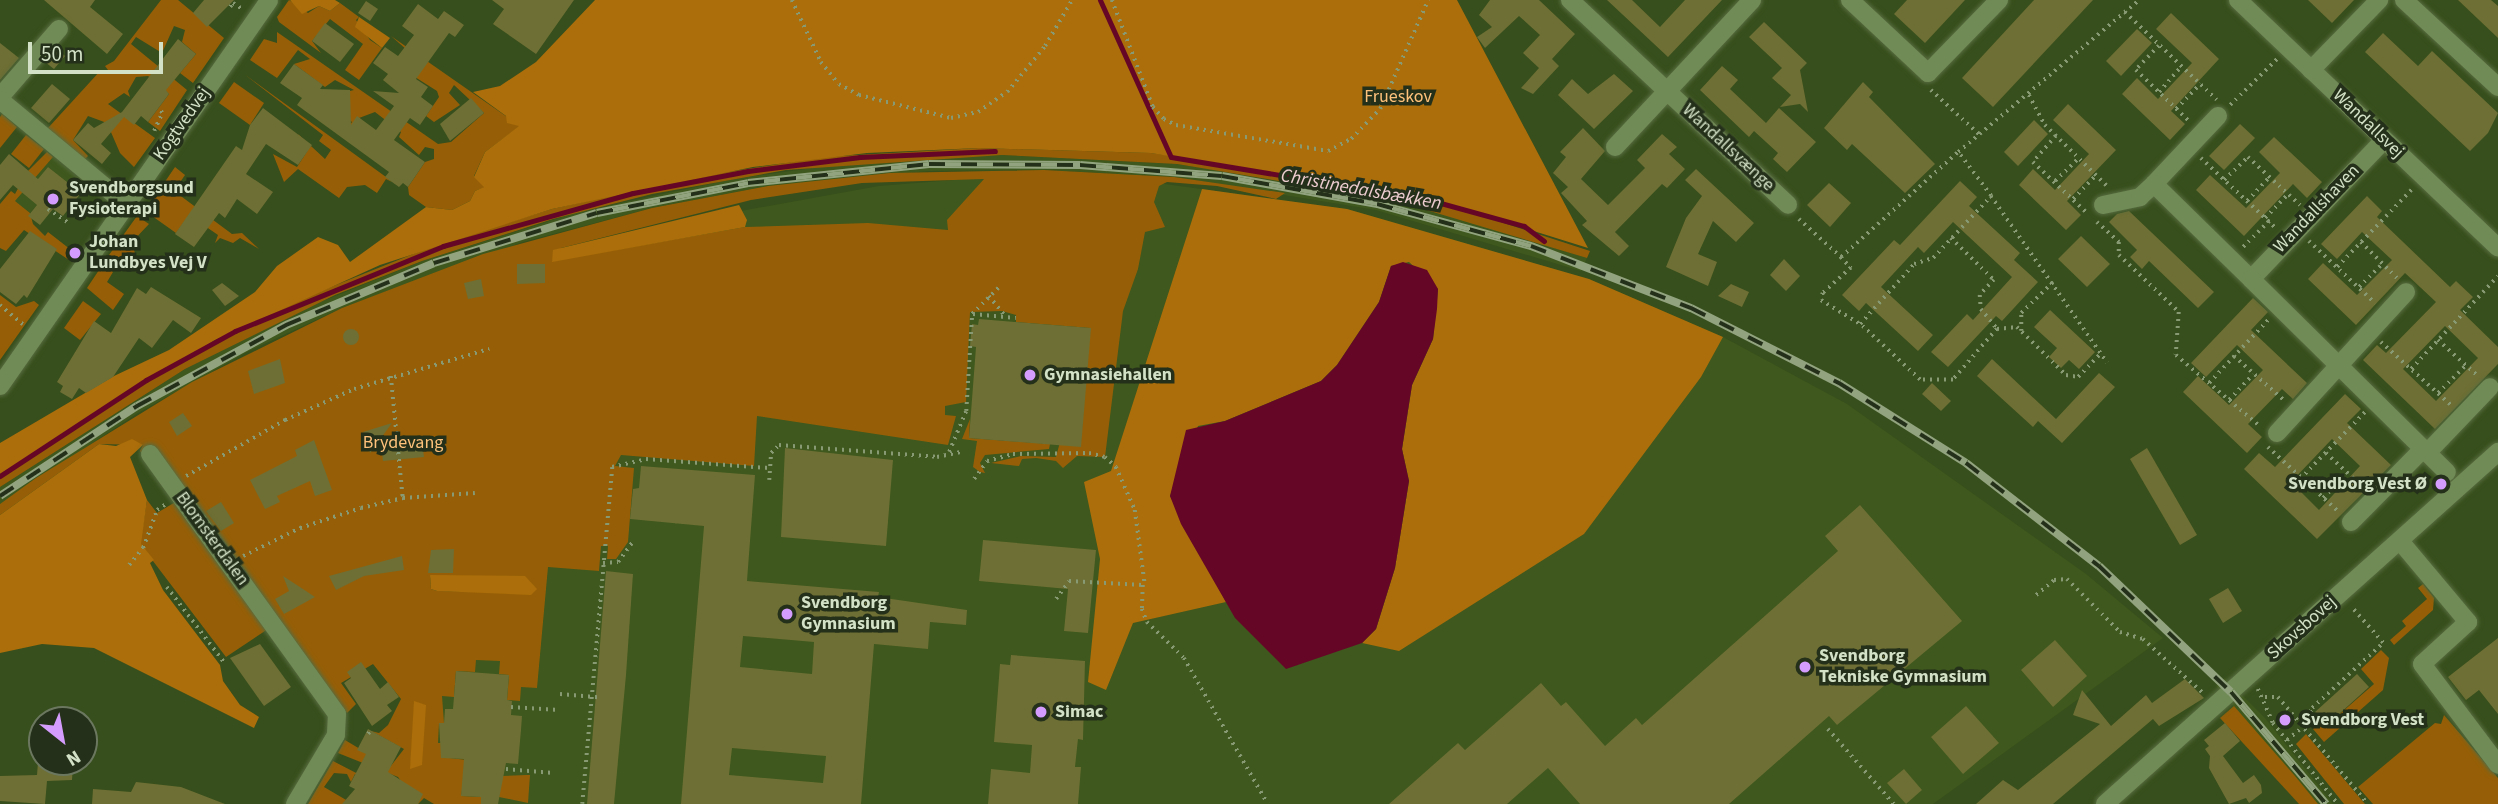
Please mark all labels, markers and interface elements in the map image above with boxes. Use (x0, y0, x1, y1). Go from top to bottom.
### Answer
scale bar (32, 28, 166, 72)
text: 50 m (41, 39, 83, 69)
street label: Kogtvedvej (149, 83, 215, 165)
street label: Wandallsvej (2328, 85, 2408, 163)
park label: Frueskov (1364, 86, 1432, 108)
street label: Wandallsvænge (1677, 100, 1779, 196)
street label: Wandallshaven (2269, 160, 2365, 258)
water label: Christinedalsbækken (1279, 165, 1443, 215)
place label: Svendborgsund Fysioterapi (69, 178, 194, 220)
marker: Svendborgsund Fysioterapi (43, 189, 63, 209)
place label: Johan Lundbyes Vej V (89, 232, 207, 274)
marker: Johan Lundbyes Vej V (67, 245, 83, 261)
place label: Gymnasiehallen (1044, 364, 1172, 386)
marker: Gymnasiehallen (1022, 367, 1038, 383)
park label: Brydevang (363, 432, 443, 454)
place label: Svendborg Vest Ø (2288, 473, 2427, 495)
marker: Svendborg Vest Ø (2433, 476, 2449, 492)
street label: Blomsterdalen (171, 488, 253, 590)
street label: Skovsbovej (2263, 591, 2341, 665)
place label: Svendborg Gymnasium (801, 593, 896, 636)
marker: Svendborg Gymnasium (779, 606, 795, 622)
place label: Svendborg Tekniske Gymnasium (1819, 646, 1987, 688)
marker: Svendborg Tekniske Gymnasium (1797, 659, 1813, 675)
place label: Simac (1055, 701, 1103, 723)
marker: Simac (1033, 704, 1049, 720)
north arrow (28, 706, 98, 776)
place label: Svendborg Vest (2301, 709, 2424, 731)
marker: Svendborg Vest (2275, 710, 2295, 730)
text: N (61, 743, 85, 773)

